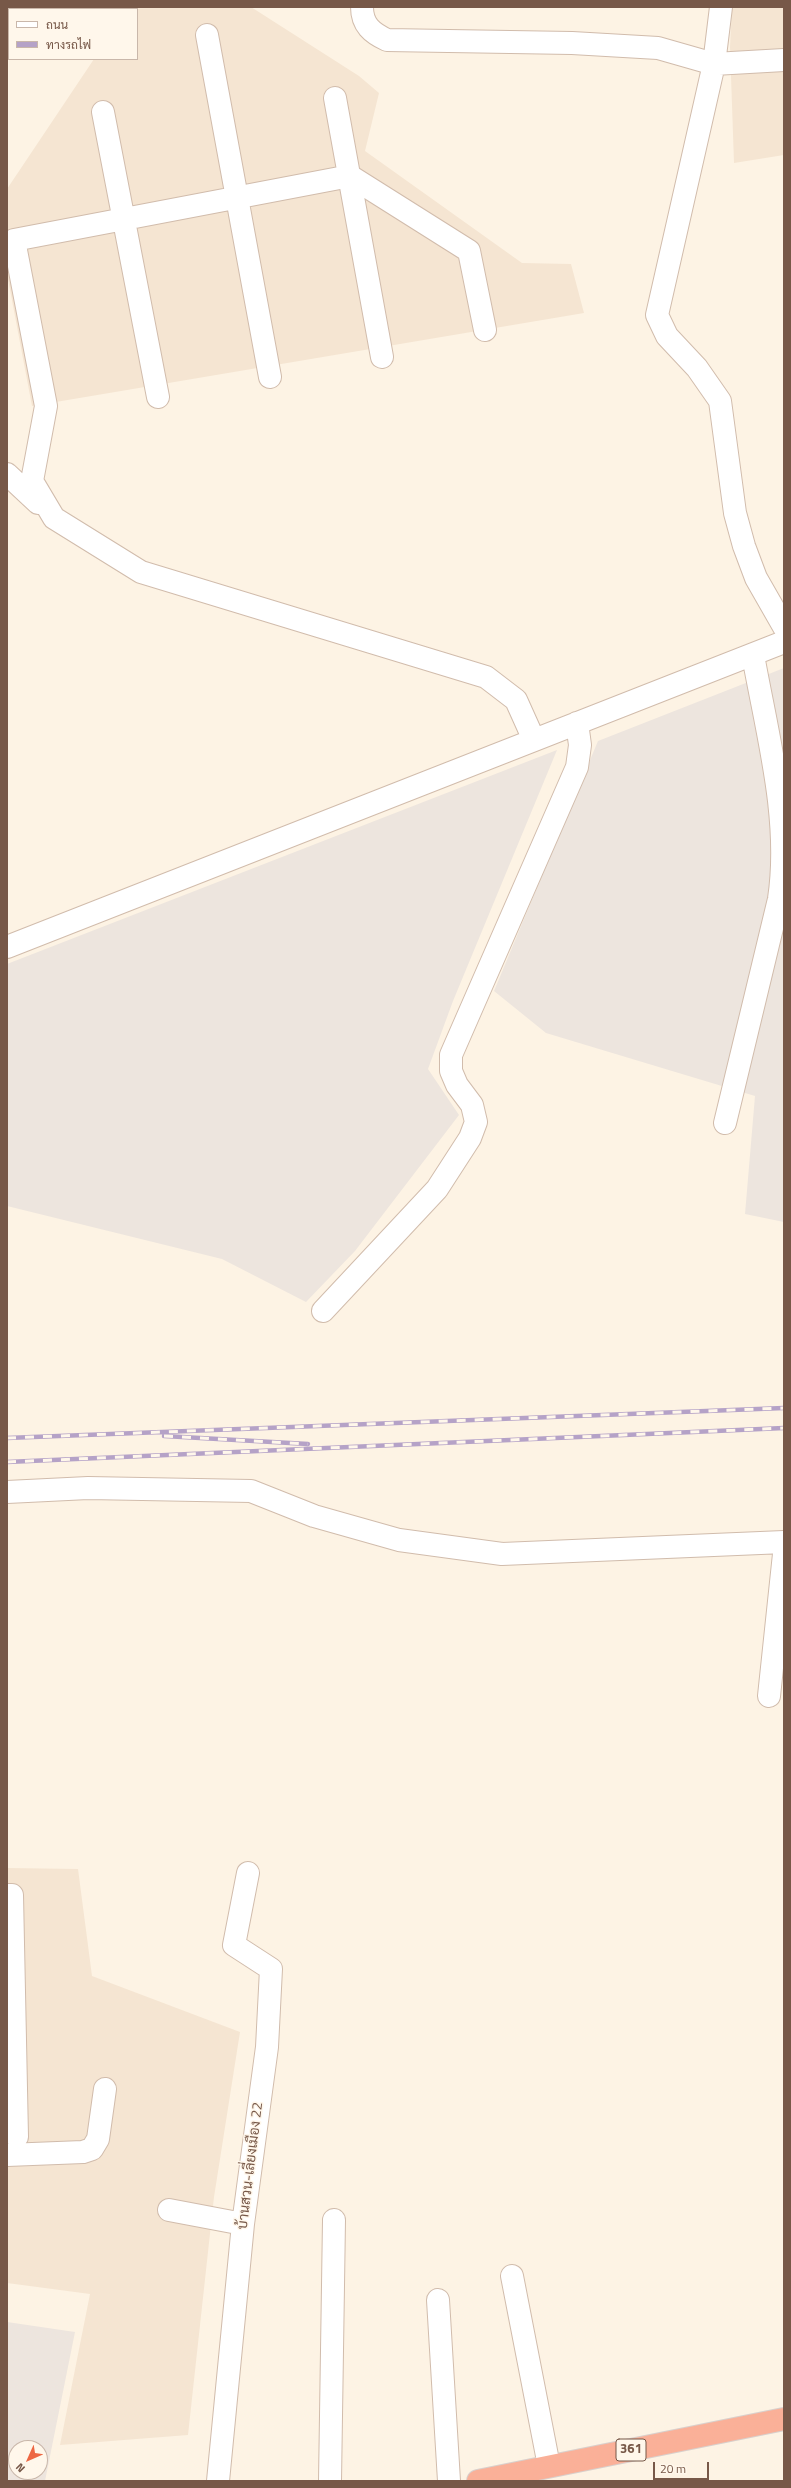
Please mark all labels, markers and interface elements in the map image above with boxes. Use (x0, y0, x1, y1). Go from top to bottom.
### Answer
legend (8, 8, 138, 60)
text: ถนน (46, 15, 68, 34)
text: ทางรถไฟ (46, 35, 91, 54)
street label: บ้านสวน-เลี่ยงเมือง 22 (235, 2101, 267, 2231)
road number: 361 (616, 2439, 646, 2461)
north arrow (8, 2440, 48, 2480)
scale bar (655, 2454, 711, 2480)
text: N (12, 2459, 29, 2476)
text: 20 m (660, 2459, 686, 2478)

